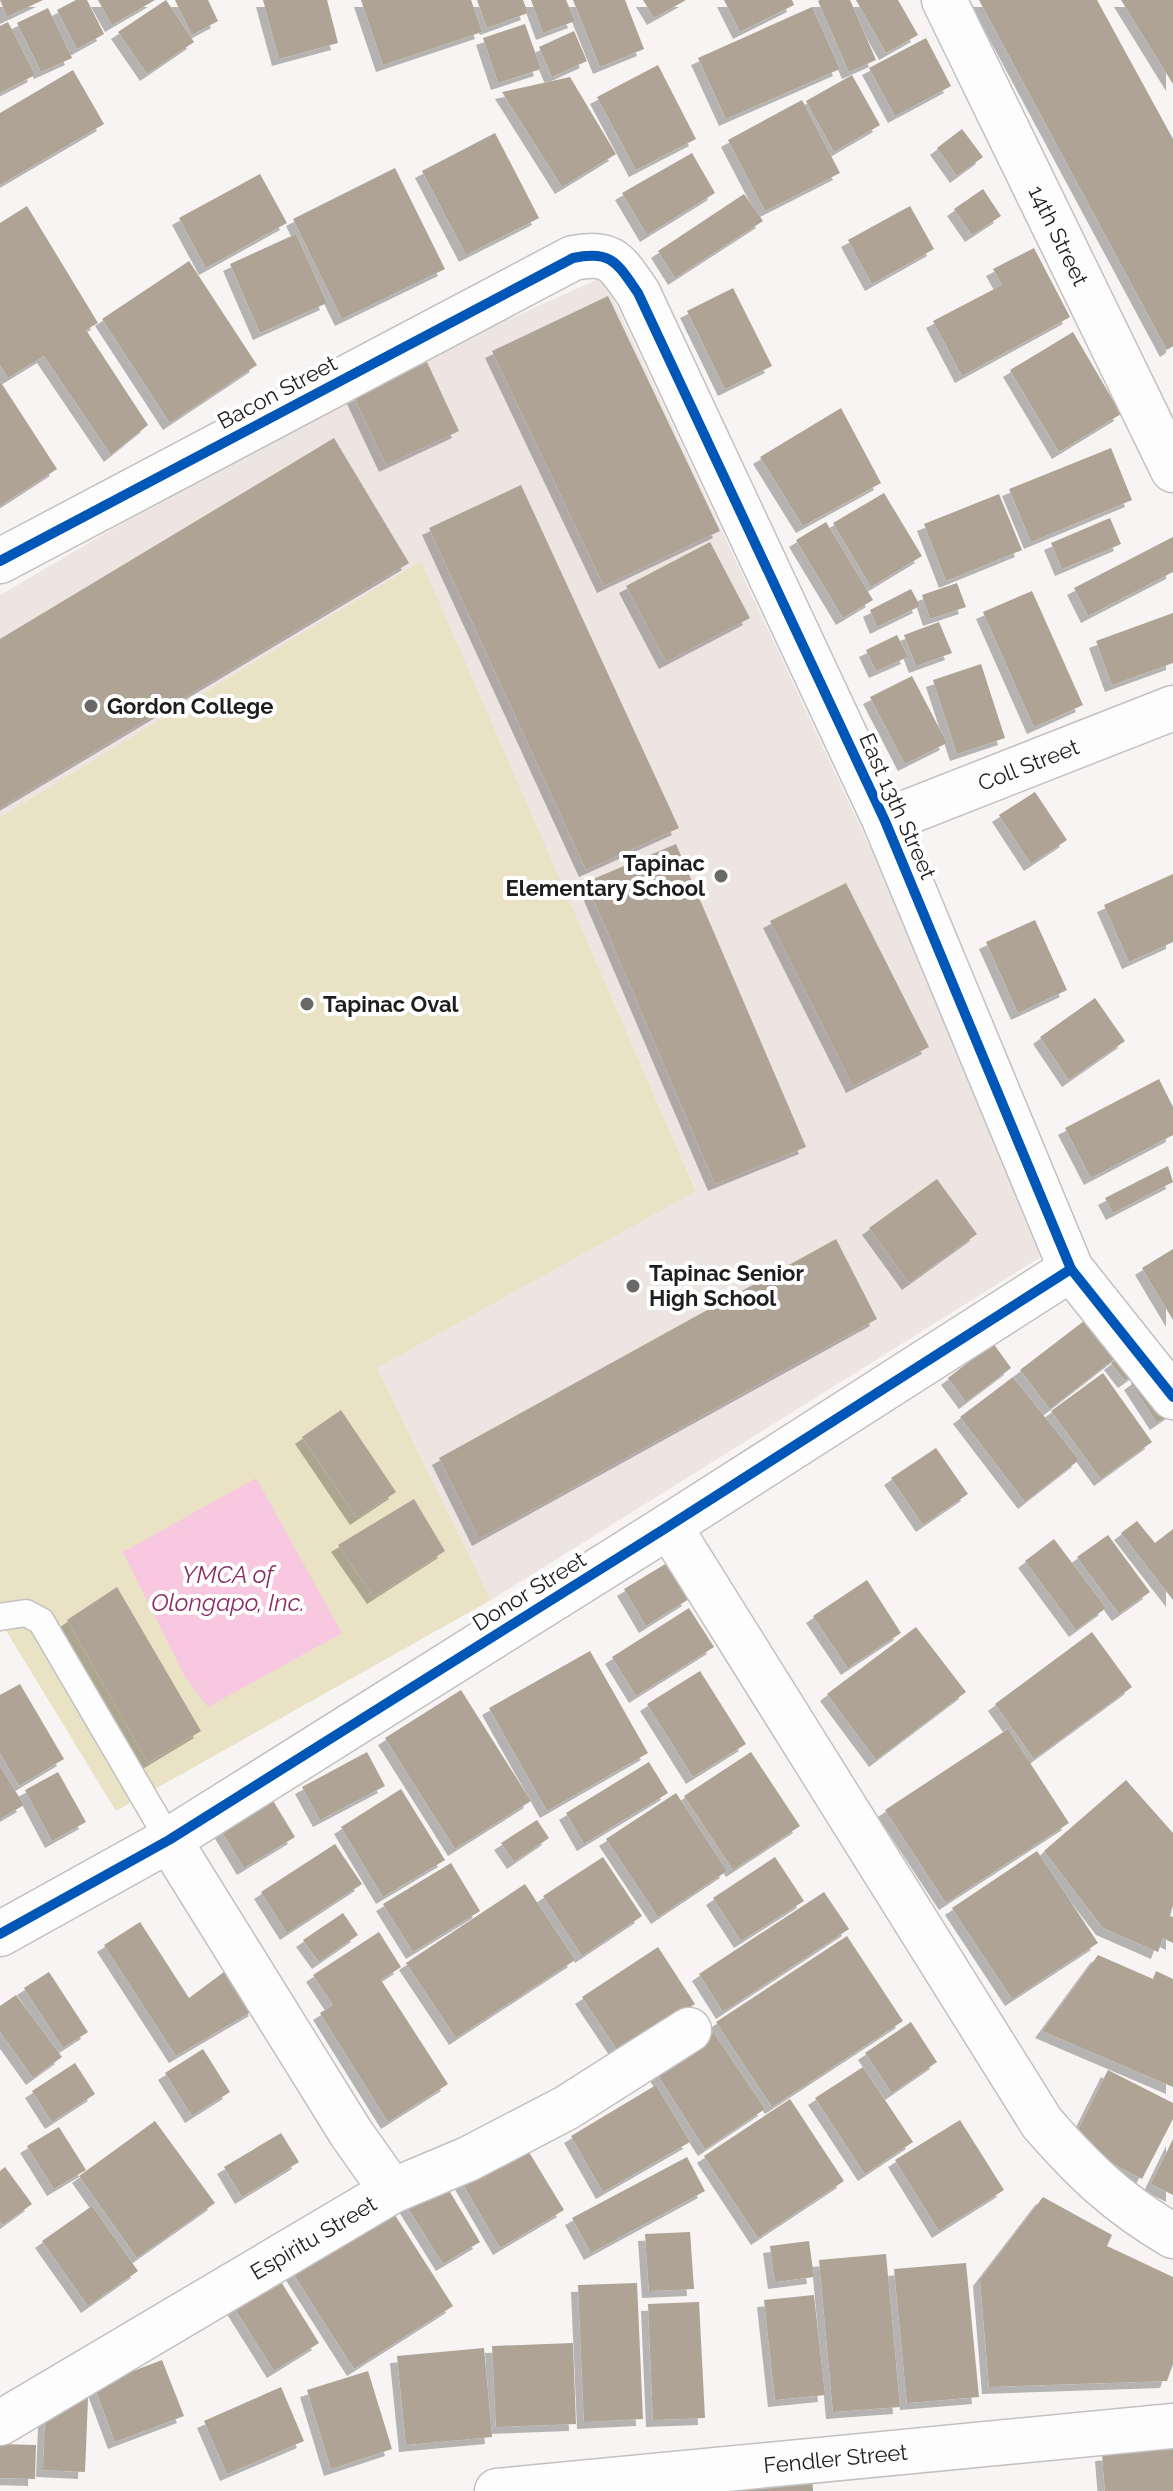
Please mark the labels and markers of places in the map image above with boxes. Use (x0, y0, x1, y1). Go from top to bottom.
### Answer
place label: Gordon College (107, 693, 273, 719)
marker: Gordon College (82, 697, 100, 715)
place label: Tapinac Elementary School (506, 850, 706, 901)
marker: Tapinac Elementary School (712, 867, 730, 885)
place label: Tapinac Oval (323, 991, 460, 1017)
marker: Tapinac Oval (298, 995, 316, 1013)
place label: Tapinac Senior High School (649, 1260, 804, 1311)
marker: Tapinac Senior High School (624, 1277, 642, 1295)

